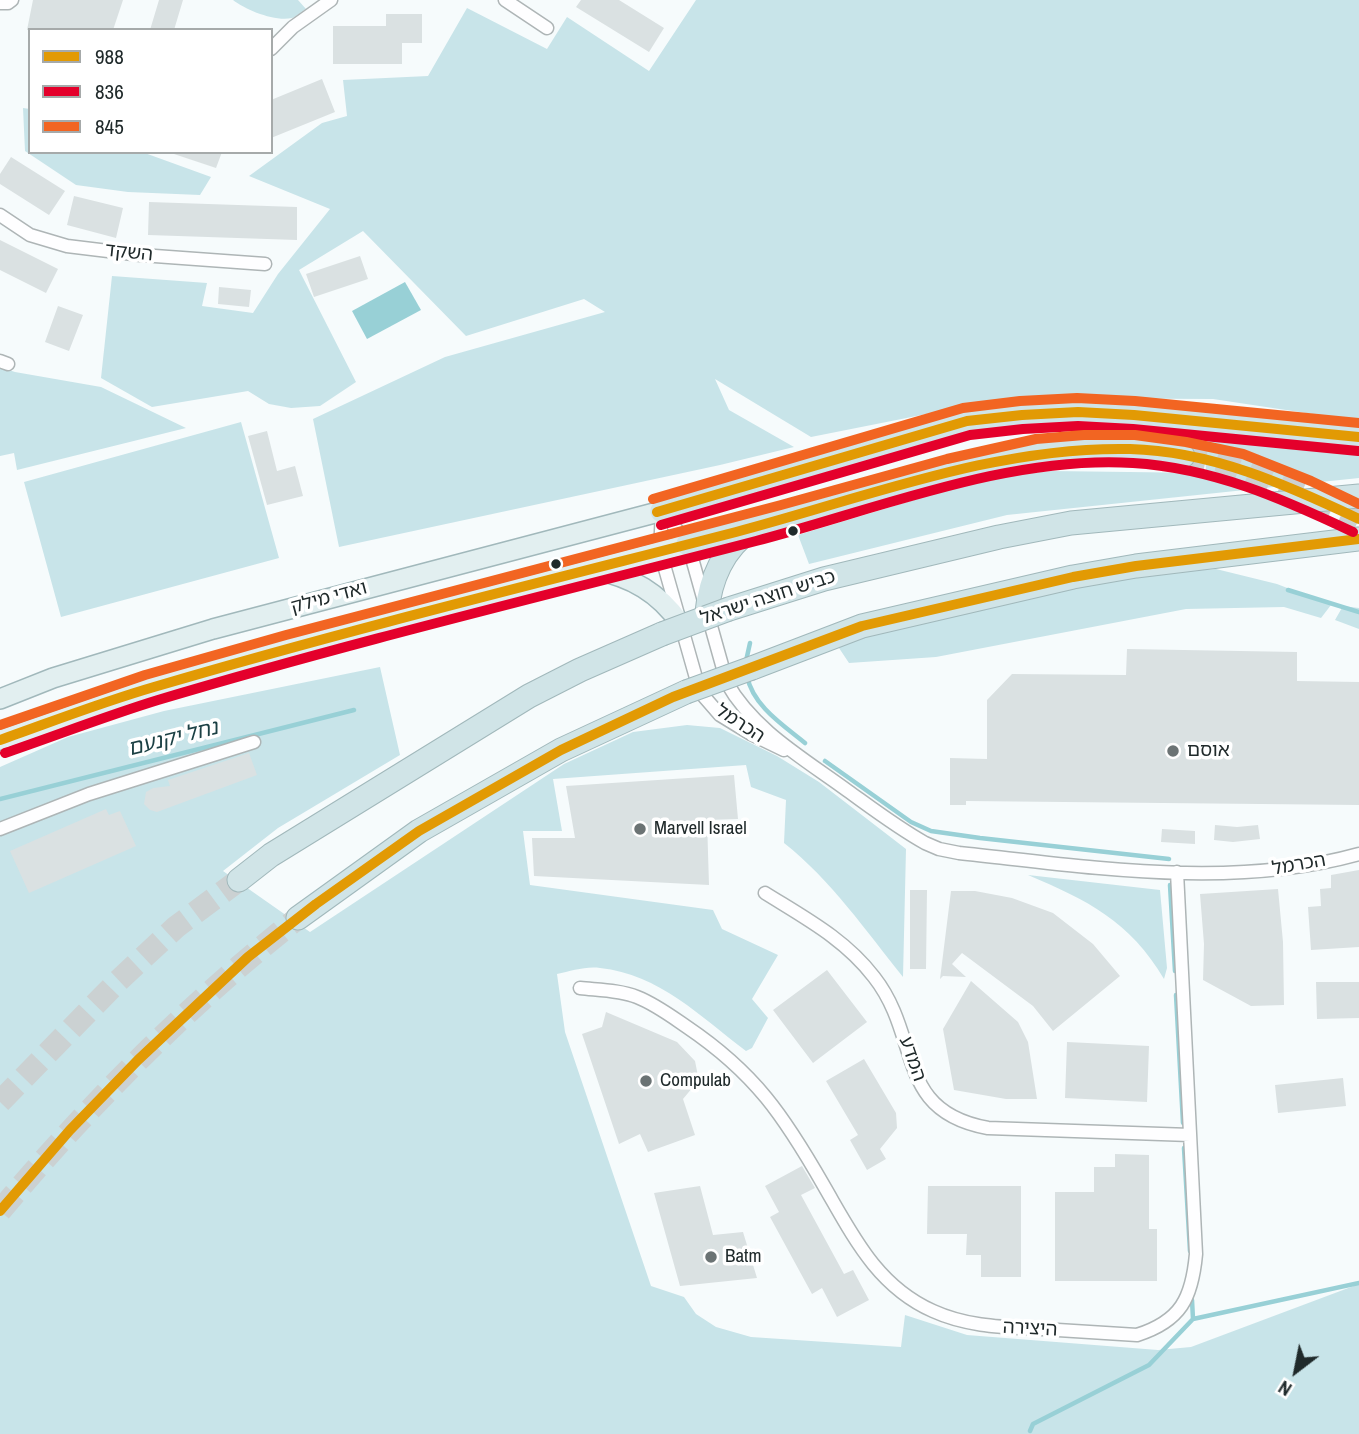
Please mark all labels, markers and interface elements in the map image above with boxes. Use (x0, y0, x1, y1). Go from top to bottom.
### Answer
legend (28, 28, 273, 154)
text: 988 (95, 42, 124, 71)
text: 836 (95, 77, 124, 106)
text: 845 (95, 112, 124, 141)
street label: השקד (104, 239, 154, 267)
unlabelled marker (786, 524, 800, 538)
unlabelled marker (549, 557, 563, 571)
street label: כביש חוצה ישראל (698, 565, 838, 631)
street label: ואדי מילק (288, 577, 370, 619)
street label: הכרמל (711, 700, 769, 748)
water label: נחל יקנעם (125, 716, 221, 762)
place label: אוסם (1187, 740, 1230, 762)
marker: אוסם (1165, 743, 1181, 759)
place label: Marvell Israel (654, 818, 747, 840)
marker: Marvell Israel (632, 821, 648, 837)
street label: הכרמל (1270, 849, 1328, 881)
street label: המדע (894, 1034, 930, 1084)
place label: Compulab (660, 1070, 731, 1092)
marker: Compulab (638, 1073, 654, 1089)
place label: Batm (725, 1246, 761, 1268)
marker: Batm (703, 1249, 719, 1265)
street label: היצירה (1002, 1316, 1058, 1342)
north arrow (1261, 1336, 1331, 1406)
text: N (1273, 1375, 1297, 1403)

